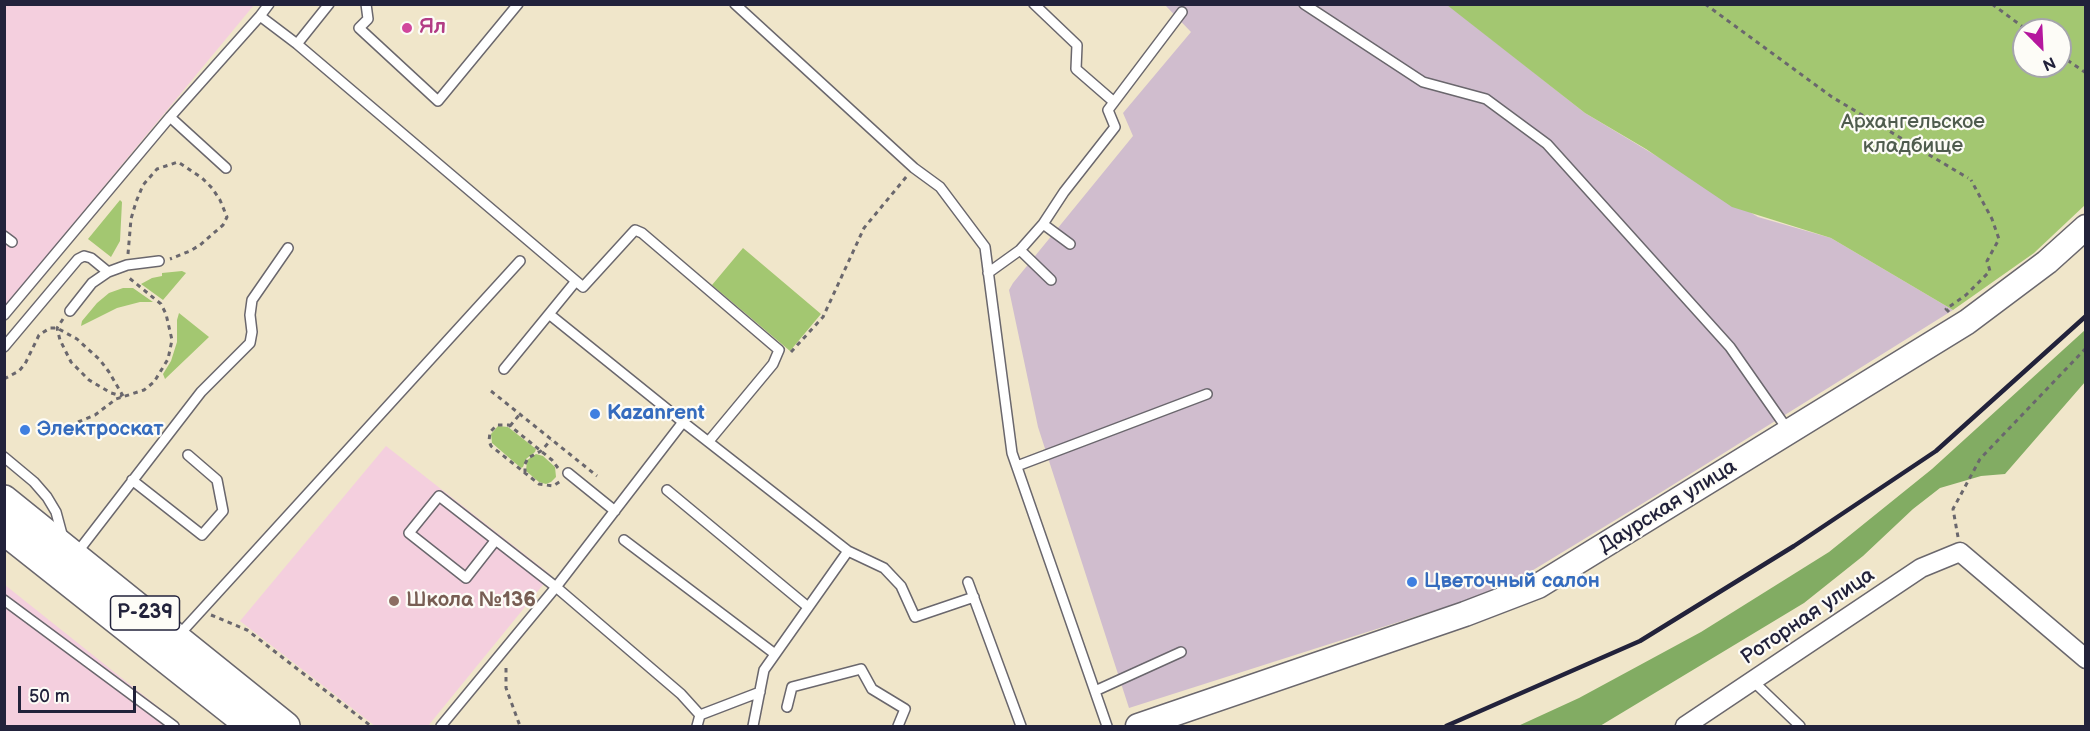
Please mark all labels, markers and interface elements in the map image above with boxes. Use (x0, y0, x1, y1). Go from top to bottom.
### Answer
place label: Ял (419, 15, 446, 41)
north arrow (2012, 18, 2072, 78)
marker: Ял (400, 21, 414, 35)
text: N (2039, 52, 2058, 74)
park label: Архангельское кладбище (1841, 110, 1985, 160)
place label: Kazanrent (607, 401, 705, 427)
marker: Kazanrent (588, 407, 602, 421)
place label: Электроскат (37, 417, 164, 443)
marker: Электроскат (18, 423, 32, 437)
street label: Даурская улица (1594, 455, 1742, 559)
street label: Роторная улица (1736, 563, 1880, 671)
place label: Цветочный салон (1424, 569, 1600, 595)
marker: Цветочный салон (1405, 575, 1419, 589)
place label: Школа №136 (406, 588, 536, 614)
marker: Школа №136 (387, 594, 401, 608)
road number: Р-239 (110, 596, 180, 630)
scale bar (21, 674, 140, 712)
text: 50 m (29, 686, 70, 707)

